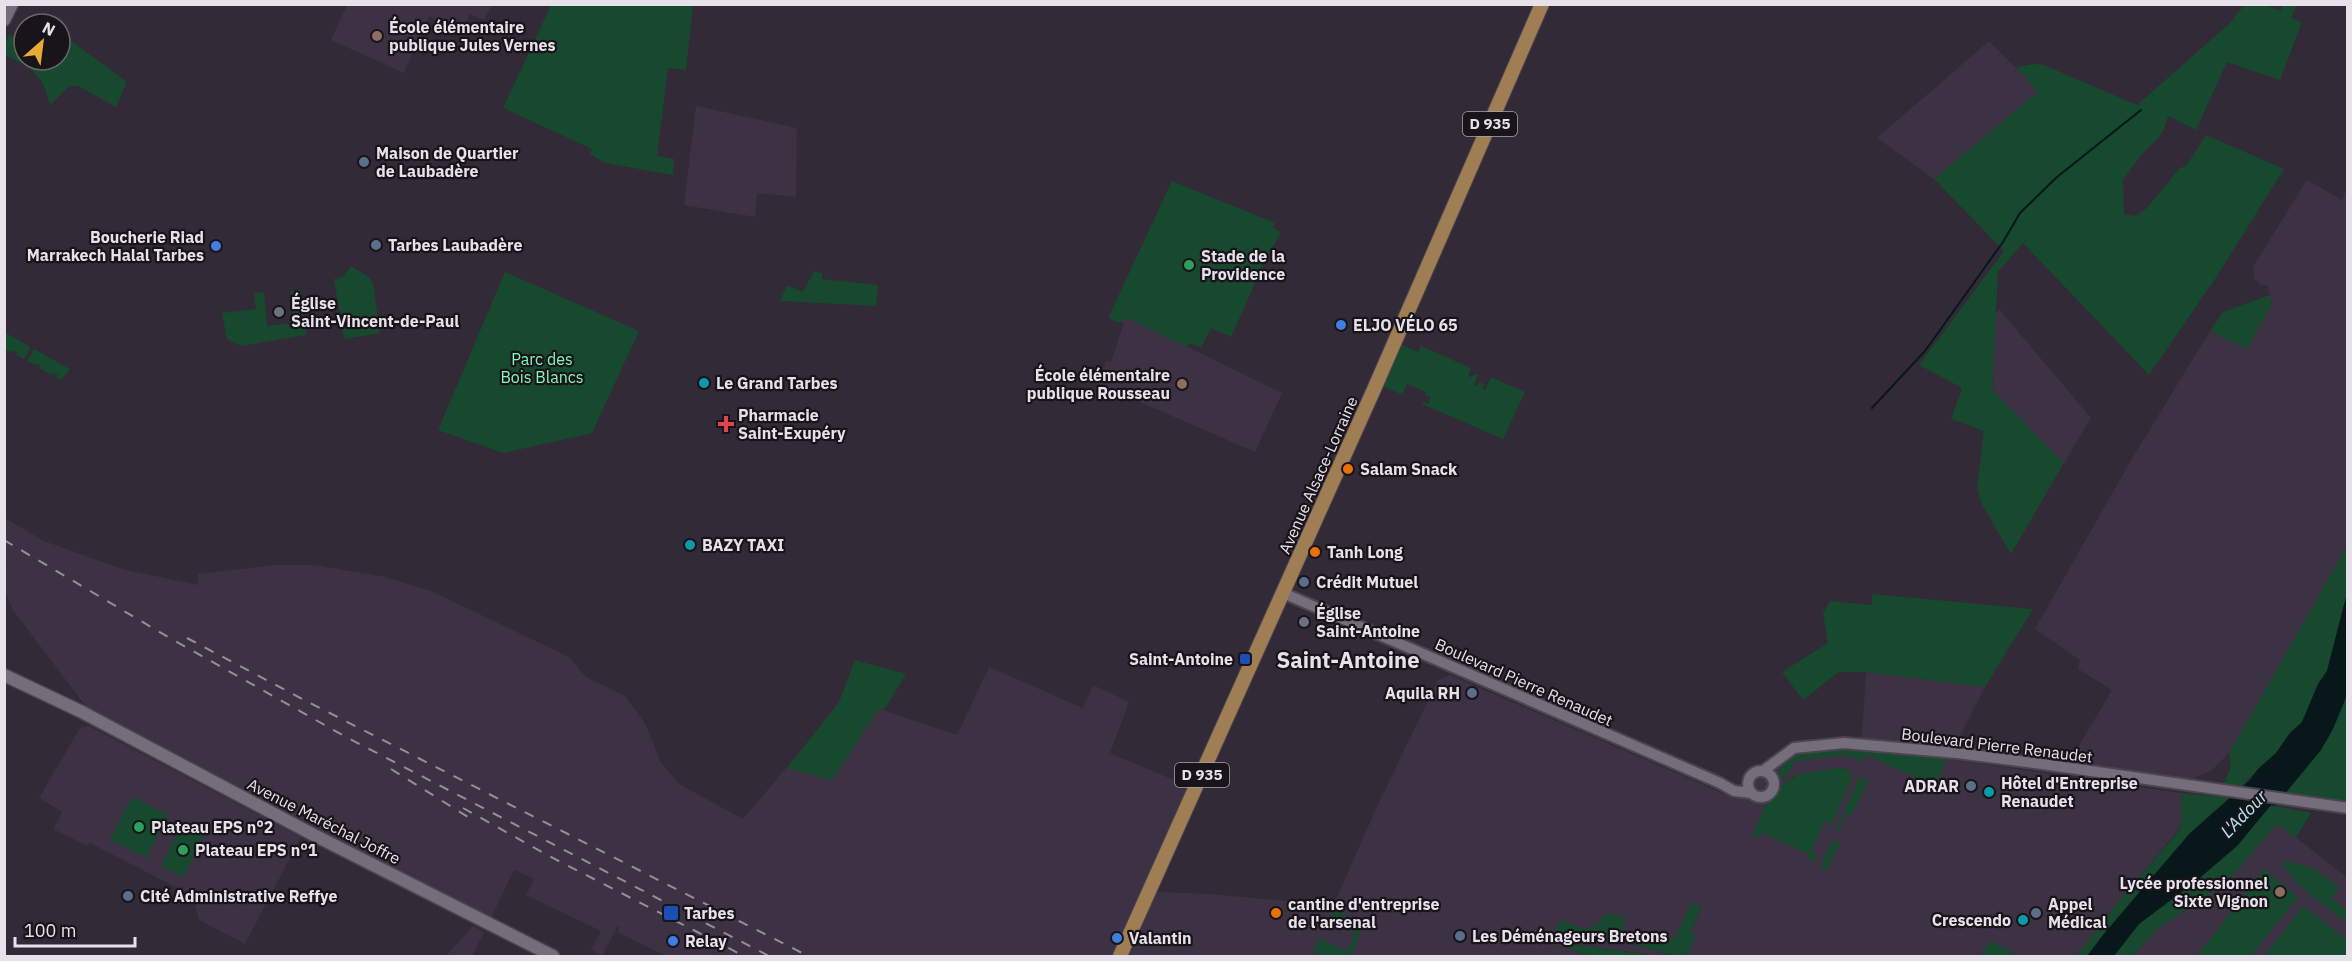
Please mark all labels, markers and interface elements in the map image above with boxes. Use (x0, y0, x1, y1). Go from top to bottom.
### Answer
north arrow (12, 12, 72, 72)
place label: École élémentaire publique Jules Vernes (389, 16, 556, 55)
text: N (39, 17, 59, 40)
marker: École élémentaire publique Jules Vernes (370, 29, 384, 43)
road number: D 935 (1463, 112, 1517, 136)
place label: Maison de Quartier de Laubadère (376, 143, 519, 181)
marker: Maison de Quartier de Laubadère (357, 155, 371, 169)
place label: Boucherie Riad Marrakech Halal Tarbes (27, 227, 204, 265)
place label: Tarbes Laubadère (388, 235, 522, 255)
marker: Tarbes Laubadère (369, 238, 383, 252)
marker: Boucherie Riad Marrakech Halal Tarbes (209, 239, 223, 253)
place label: Stade de la Providence (1201, 246, 1285, 284)
marker: Stade de la Providence (1182, 258, 1196, 272)
place label: Église Saint-Vincent-de-Paul (291, 292, 459, 331)
marker: Église Saint-Vincent-de-Paul (272, 305, 286, 319)
place label: ELJO VÉLO 65 (1353, 314, 1458, 335)
marker: ELJO VÉLO 65 (1334, 318, 1348, 332)
park label: Parc des Bois Blancs (500, 349, 584, 387)
place label: École élémentaire publique Rousseau (1027, 364, 1170, 403)
place label: Le Grand Tarbes (716, 373, 838, 393)
marker: Le Grand Tarbes (697, 376, 711, 390)
marker: École élémentaire publique Rousseau (1175, 377, 1189, 391)
street label: Avenue Alsace-Lorraine (1274, 393, 1362, 557)
place label: Pharmacie Saint-Exupéry (738, 405, 846, 443)
marker: Pharmacie Saint-Exupéry (719, 417, 733, 431)
place label: Salam Snack (1360, 459, 1458, 479)
marker: Salam Snack (1341, 462, 1355, 476)
place label: BAZY TAXI (702, 535, 784, 555)
marker: BAZY TAXI (683, 538, 697, 552)
place label: Tanh Long (1327, 542, 1403, 562)
marker: Tanh Long (1308, 545, 1322, 559)
place label: Crédit Mutuel (1316, 572, 1418, 592)
marker: Crédit Mutuel (1297, 575, 1311, 589)
place label: Église Saint-Antoine (1316, 602, 1420, 641)
marker: Église Saint-Antoine (1297, 615, 1311, 629)
street label: Boulevard Pierre Renaudet (1432, 634, 1616, 730)
district label: Saint-Antoine (1276, 645, 1420, 674)
place label: Saint-Antoine (1129, 649, 1233, 669)
marker: Saint-Antoine (1238, 652, 1252, 666)
place label: Aquila RH (1385, 683, 1460, 703)
marker: Aquila RH (1465, 686, 1479, 700)
street label: Boulevard Pierre Renaudet (1900, 723, 2094, 767)
road number: D 935 (1175, 763, 1229, 787)
place label: Hôtel d'Entreprise Renaudet (2001, 773, 2138, 811)
street label: Avenue Maréchal Joffre (244, 774, 404, 868)
place label: ADRAR (1904, 776, 1959, 796)
marker: ADRAR (1964, 779, 1978, 793)
marker: Hôtel d'Entreprise Renaudet (1982, 785, 1996, 799)
water label: L'Adour (2215, 785, 2272, 842)
place label: Plateau EPS n°2 (151, 817, 273, 837)
marker: Plateau EPS n°2 (132, 820, 146, 834)
place label: Plateau EPS n°1 (195, 840, 318, 860)
marker: Plateau EPS n°1 (176, 843, 190, 857)
place label: Lycée professionnel Sixte Vignon (2119, 873, 2268, 911)
marker: Lycée professionnel Sixte Vignon (2273, 885, 2287, 899)
place label: Cité Administrative Reffye (140, 886, 338, 906)
marker: Cité Administrative Reffye (121, 889, 135, 903)
place label: cantine d'entreprise de l'arsenal (1288, 894, 1439, 932)
place label: Appel Médical (2048, 894, 2107, 932)
place label: Tarbes (684, 903, 735, 923)
marker: Tarbes (662, 904, 680, 922)
marker: cantine d'entreprise de l'arsenal (1269, 906, 1283, 920)
marker: Appel Médical (2029, 906, 2043, 920)
scale bar (15, 910, 135, 948)
place label: Crescendo (1932, 910, 2011, 930)
marker: Crescendo (2016, 913, 2030, 927)
text: 100 m (24, 919, 76, 942)
place label: Les Déménageurs Bretons (1472, 926, 1668, 946)
place label: Valantin (1129, 928, 1192, 948)
marker: Les Déménageurs Bretons (1453, 929, 1467, 943)
place label: Relay (685, 931, 727, 951)
marker: Valantin (1110, 931, 1124, 945)
marker: Relay (666, 934, 680, 948)

